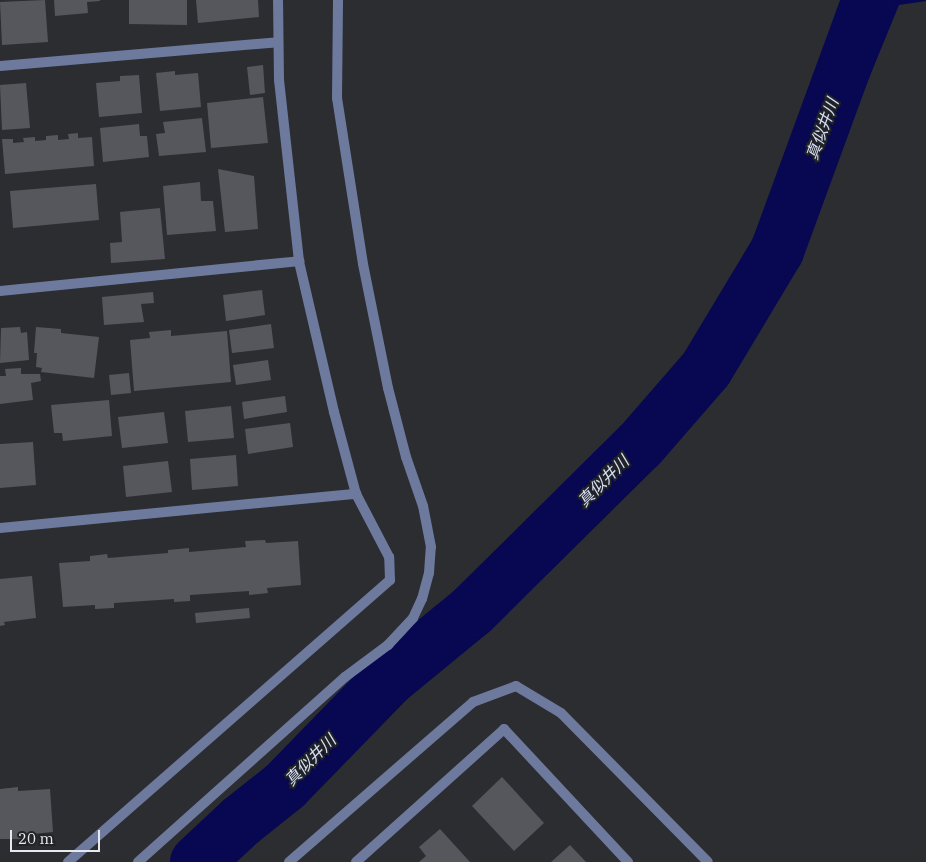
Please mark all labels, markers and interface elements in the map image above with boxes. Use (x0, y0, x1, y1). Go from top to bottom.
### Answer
water label: 真似井川 (802, 96, 842, 162)
water label: 真似井川 (574, 452, 632, 510)
water label: 真似井川 (281, 731, 339, 789)
scale bar (12, 820, 102, 852)
text: 20 m (18, 829, 54, 848)

